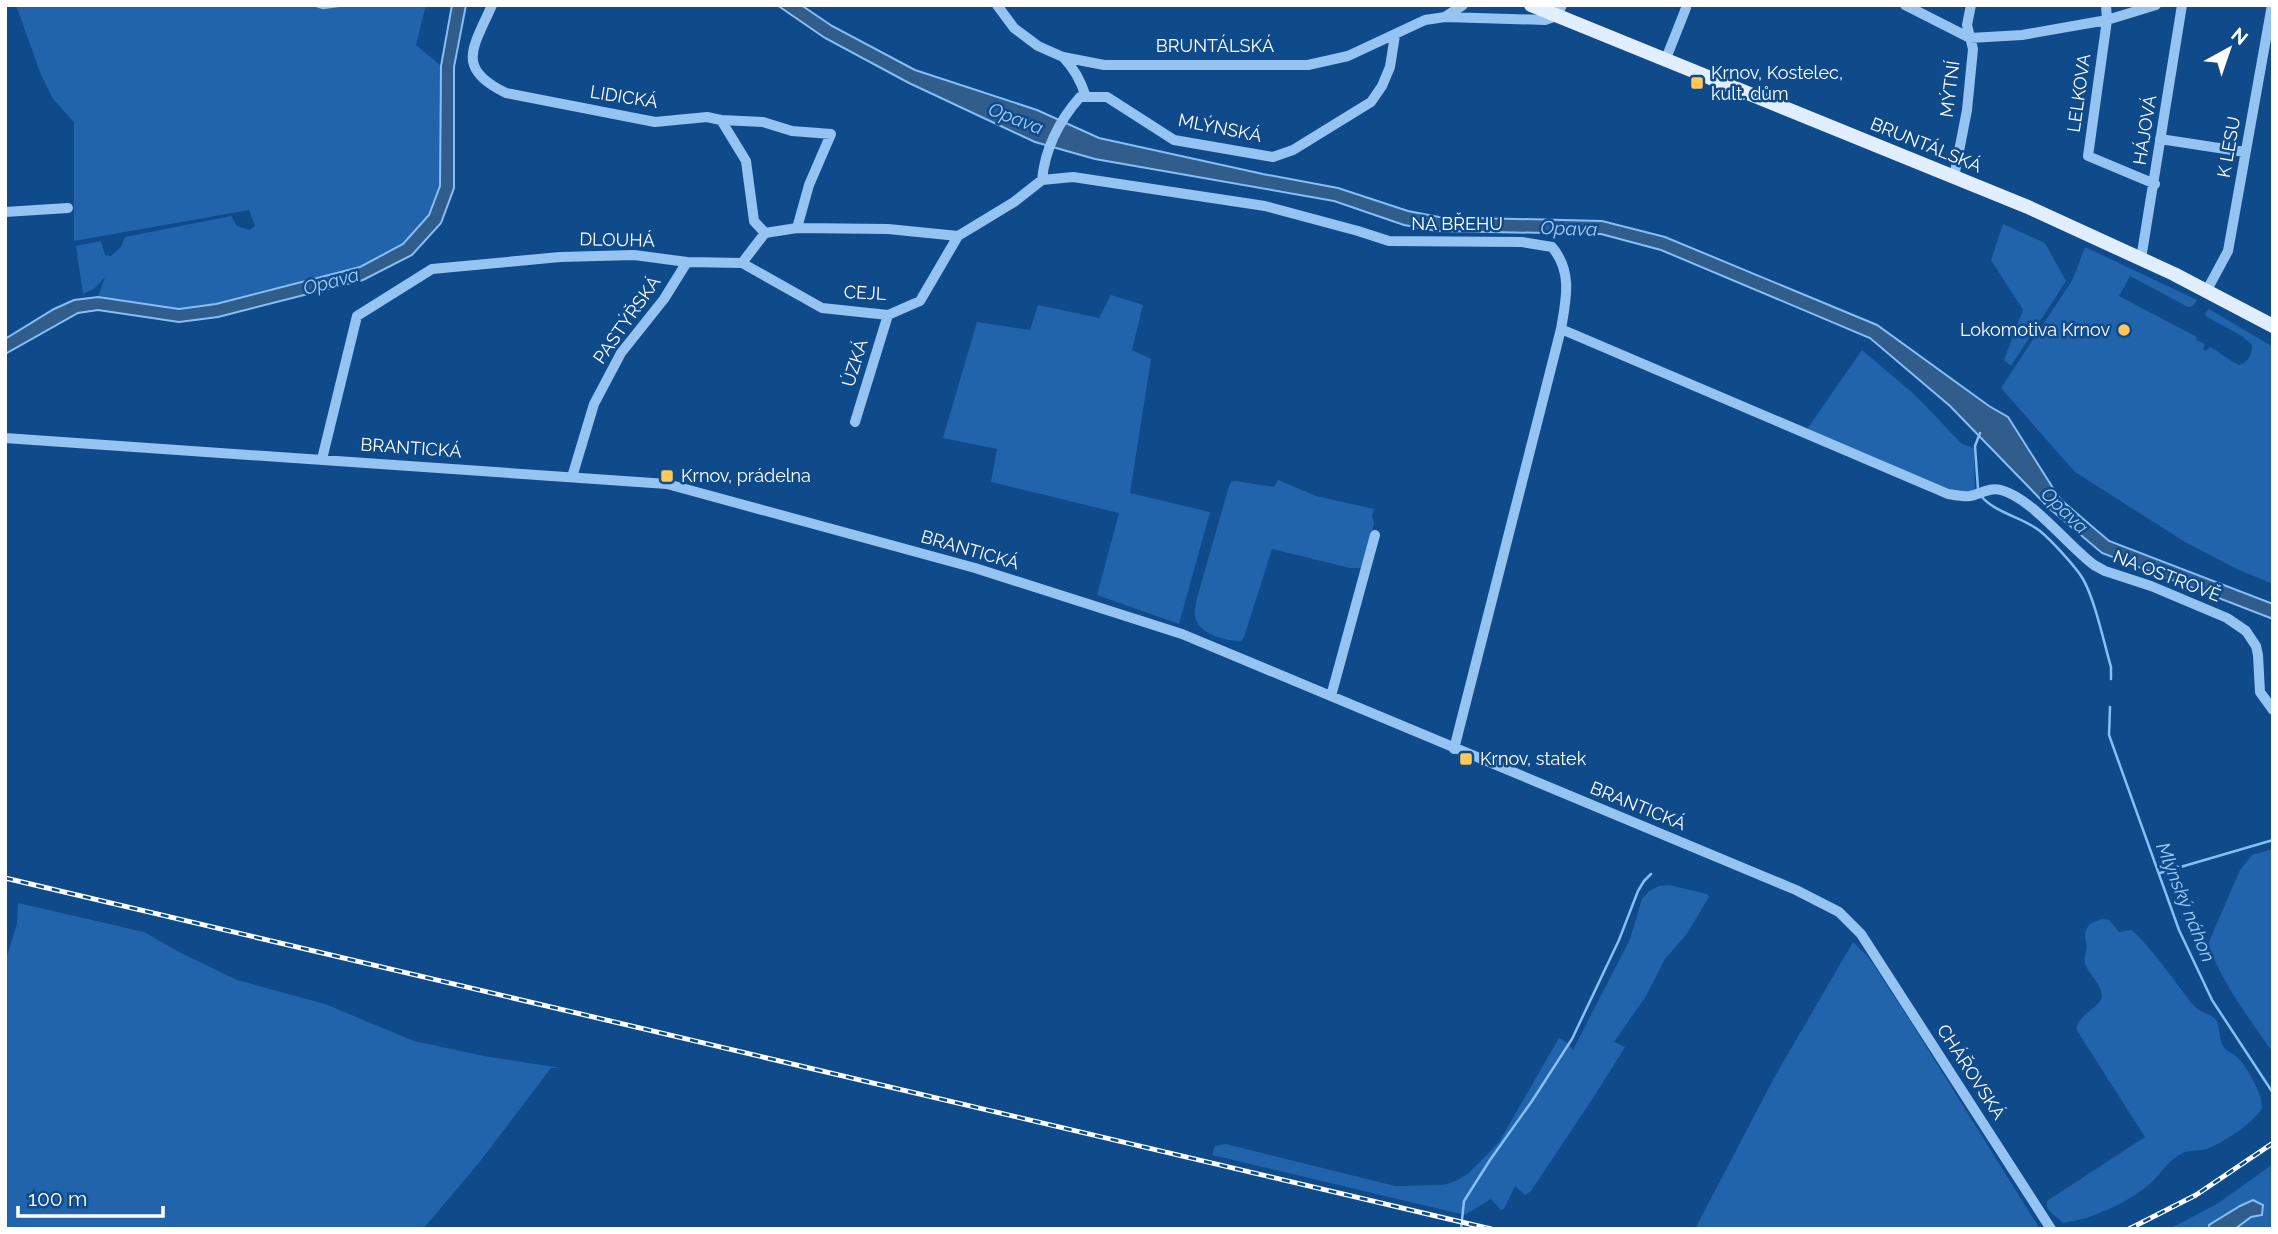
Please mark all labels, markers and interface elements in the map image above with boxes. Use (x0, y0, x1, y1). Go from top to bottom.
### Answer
north arrow (2194, 14, 2264, 84)
text: N (2227, 23, 2253, 49)
street label: BRUNTÁLSKÁ (1156, 34, 1274, 56)
street label: LELKOVA (2063, 52, 2094, 134)
street label: MÝTNÍ (1935, 59, 1963, 118)
place label: Krnov, Kostelec, kult. dům (1711, 62, 1843, 104)
marker: Krnov, Kostelec, kult. dům (1689, 75, 1705, 91)
street label: LIDICKÁ (589, 80, 660, 112)
street label: HÁJOVÁ (2128, 93, 2160, 166)
water label: Opava (986, 98, 1046, 138)
street label: MLÝNSKÁ (1177, 108, 1264, 146)
street label: BRUNTÁLSKÁ (1867, 112, 1985, 176)
street label: K LESU (2213, 115, 2244, 179)
street label: NA BŘEHU (1411, 212, 1503, 234)
water label: Opava (1540, 216, 1598, 240)
street label: DLOUHÁ (579, 227, 655, 251)
water label: Opava (301, 263, 361, 299)
street label: PASTÝŘSKÁ (588, 271, 665, 368)
street label: CEJL (843, 281, 887, 304)
place label: Lokomotiva Krnov (1960, 319, 2110, 340)
marker: Lokomotiva Krnov (2116, 322, 2132, 338)
street label: ÚZKÁ (836, 336, 872, 389)
street label: BRANTICKÁ (360, 432, 462, 462)
place label: Krnov, prádelna (681, 465, 811, 486)
marker: Krnov, prádelna (659, 468, 675, 484)
water label: Opava (2037, 482, 2093, 538)
street label: BRANTICKÁ (919, 525, 1022, 574)
street label: NA OSTROVĚ (2110, 544, 2224, 606)
place label: Krnov, statek (1480, 748, 1587, 769)
marker: Krnov, statek (1458, 751, 1474, 767)
street label: BRANTICKÁ (1587, 776, 1689, 834)
water label: Mlýnský náhon (2152, 839, 2220, 965)
street label: CHÁŘOVSKÁ (1933, 1020, 2011, 1123)
scale bar (18, 1174, 163, 1218)
text: 100 m (28, 1186, 87, 1211)

